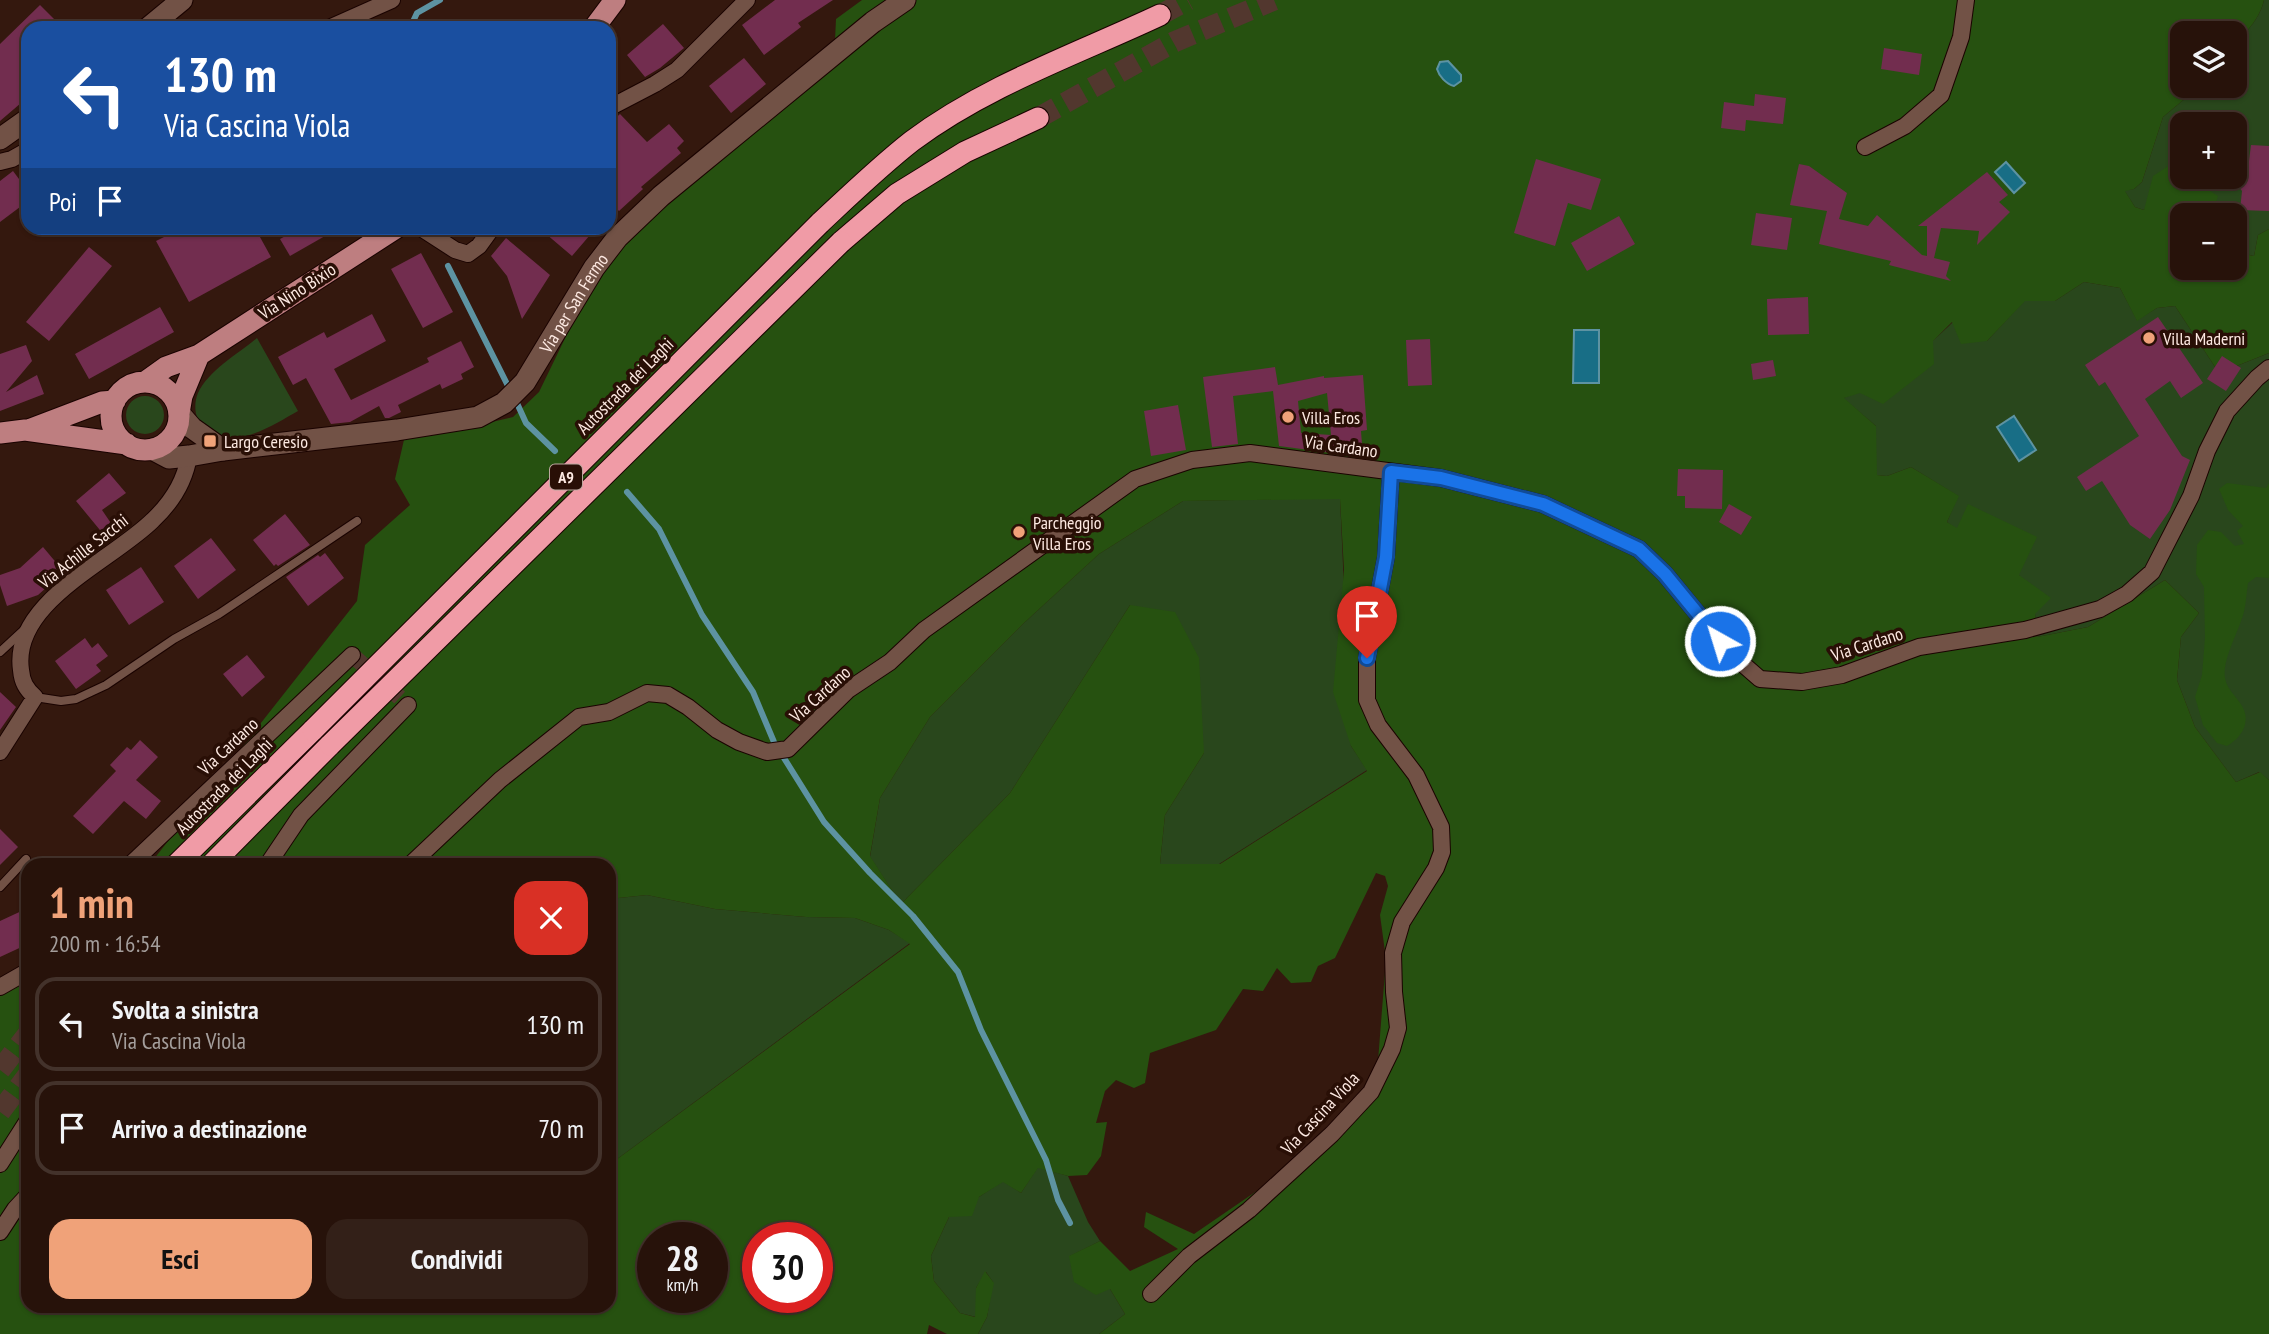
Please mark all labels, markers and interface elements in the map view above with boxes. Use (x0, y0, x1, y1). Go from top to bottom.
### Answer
map controls (2170, 21, 2247, 280)
button: layers (2170, 21, 2247, 98)
text: 130 m (164, 42, 277, 106)
icon: left (49, 49, 140, 140)
text: Via Cascina Viola (164, 104, 350, 146)
button: + (2170, 112, 2247, 189)
icon: arrive (91, 182, 129, 220)
text: Poi (49, 185, 77, 218)
button: − (2170, 203, 2247, 280)
street label: Via per San Fermo (533, 248, 613, 358)
street label: Via Nino Bixio (253, 257, 340, 325)
place label: Villa Maderni (2162, 327, 2245, 350)
marker: Villa Maderni (2141, 330, 2157, 346)
street label: Autostrada dei Laghi (572, 333, 678, 439)
place label: Villa Eros (1301, 406, 1360, 429)
marker: Villa Eros (1280, 409, 1296, 425)
street label: Via Cardano (1302, 429, 1379, 463)
place label: Largo Ceresio (224, 430, 308, 453)
marker: Largo Ceresio (202, 433, 218, 449)
road number: A9 (550, 464, 582, 490)
street label: Via Achille Sacchi (32, 509, 133, 594)
place label: Parcheggio Villa Eros (1032, 511, 1102, 555)
marker: Parcheggio Villa Eros (1011, 524, 1027, 540)
pin (1337, 586, 1397, 658)
icon: arrive (1348, 597, 1386, 635)
position arrow (1683, 604, 1757, 678)
street label: Via Cardano (1827, 622, 1906, 667)
street label: Via Cardano (784, 661, 855, 728)
street label: Via Cardano (192, 712, 263, 780)
street label: Autostrada dei Laghi (171, 733, 277, 839)
text: 1 min (49, 875, 134, 930)
button: close (514, 881, 588, 955)
text: 200 m · 16:54 (49, 929, 161, 958)
text: Svolta a sinistra (112, 993, 259, 1026)
icon: left (53, 1005, 91, 1043)
text: 130 m (526, 1008, 584, 1041)
text: Via Cascina Viola (112, 1026, 246, 1055)
street label: Via Cascina Viola (1275, 1067, 1364, 1160)
icon: arrive (53, 1109, 91, 1147)
text: Arrivo a destinazione (112, 1112, 307, 1145)
text: 70 m (538, 1112, 584, 1145)
button: Esci (49, 1219, 312, 1299)
button: Condividi (326, 1219, 588, 1299)
speed limit sign: 30 (742, 1222, 833, 1313)
text: 28 (666, 1235, 699, 1281)
text: km/h (667, 1273, 698, 1296)

